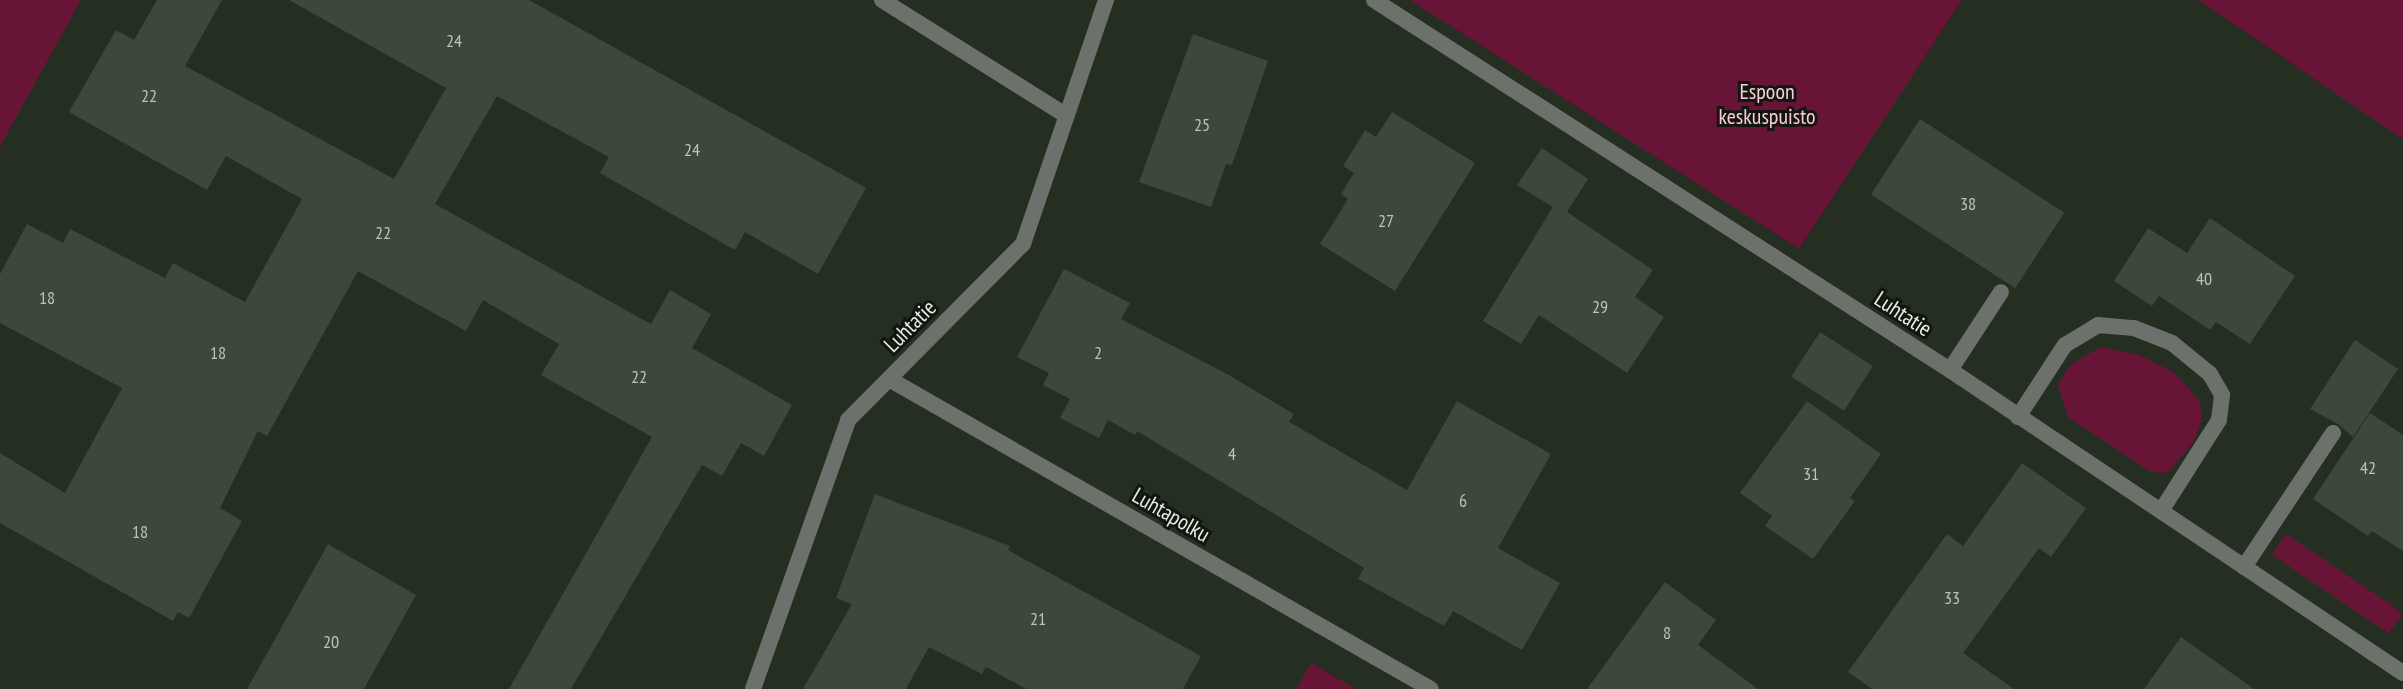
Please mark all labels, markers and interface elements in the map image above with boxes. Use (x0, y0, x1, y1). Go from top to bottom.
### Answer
house number: 24 (446, 30, 462, 52)
park label: Espoon keskuspuisto (1718, 78, 1816, 130)
house number: 22 (141, 85, 157, 107)
house number: 25 (1194, 114, 1210, 136)
house number: 24 (684, 139, 700, 161)
house number: 38 (1960, 193, 1976, 215)
house number: 27 (1378, 210, 1394, 232)
house number: 22 (375, 222, 391, 244)
house number: 40 (2196, 268, 2212, 290)
street label: Luhtatie (1869, 286, 1937, 342)
house number: 18 (39, 287, 55, 309)
street label: Luhtatie (878, 294, 942, 358)
house number: 29 (1592, 296, 1608, 318)
house number: 18 (210, 342, 226, 364)
house number: 2 (1094, 342, 1102, 364)
house number: 22 (631, 366, 647, 388)
house number: 4 (1228, 443, 1236, 465)
house number: 42 (2360, 457, 2376, 479)
house number: 31 (1803, 463, 1819, 485)
street label: Luhtapolku (1128, 482, 1214, 548)
house number: 6 (1459, 490, 1467, 512)
house number: 18 (132, 521, 148, 543)
house number: 33 (1944, 587, 1960, 609)
house number: 21 (1030, 608, 1046, 630)
house number: 8 (1663, 622, 1671, 644)
house number: 20 (323, 631, 339, 653)

